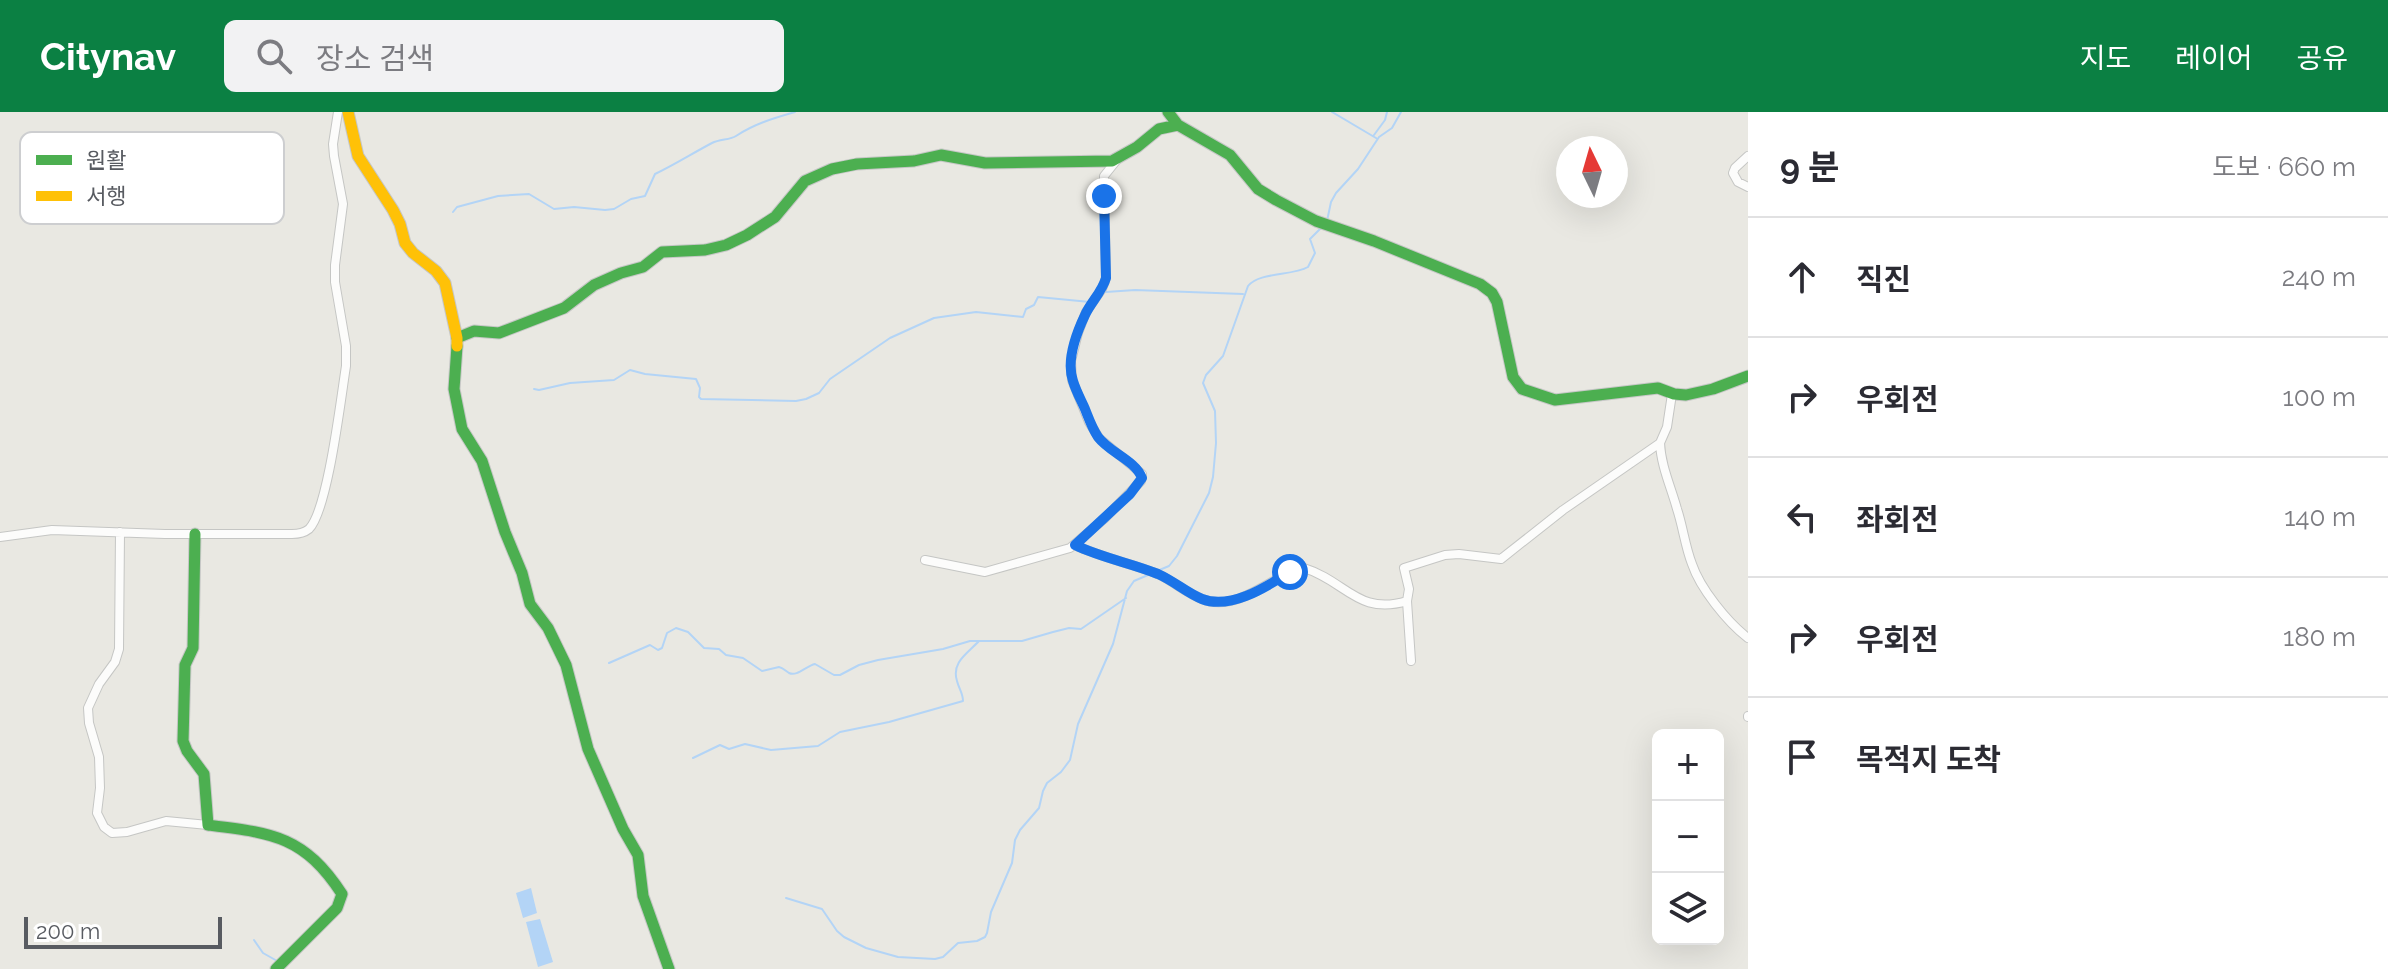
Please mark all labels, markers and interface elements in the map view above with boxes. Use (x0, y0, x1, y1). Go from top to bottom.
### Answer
search box (224, 20, 784, 92)
text: Citynav (40, 34, 176, 79)
icon: search (252, 34, 296, 78)
text: 장소 검색 (316, 41, 434, 76)
text: 지도 (2080, 42, 2131, 75)
text: 레이어 (2175, 42, 2252, 75)
text: 공유 (2296, 42, 2348, 75)
legend (20, 132, 284, 224)
north arrow (1556, 136, 1628, 208)
text: 원활 (86, 147, 126, 173)
text: 9 분 (1780, 147, 1839, 187)
text: 도보 · 660 m (2212, 152, 2356, 182)
route end (1086, 178, 1122, 214)
text: 서행 (86, 183, 126, 209)
icon: ahead (1780, 255, 1824, 299)
text: 직진 (1856, 262, 1911, 297)
text: 240 m (2282, 262, 2356, 292)
icon: right (1780, 375, 1824, 419)
text: 우회전 (1856, 382, 1939, 417)
text: 100 m (2283, 382, 2356, 412)
icon: left (1780, 495, 1824, 539)
text: 좌회전 (1856, 502, 1939, 537)
text: 140 m (2284, 502, 2356, 532)
route start (1272, 554, 1308, 590)
icon: right (1780, 615, 1824, 659)
text: 우회전 (1856, 622, 1939, 657)
text: 180 m (2283, 622, 2356, 652)
map controls (1652, 729, 1724, 945)
button: + (1652, 729, 1724, 801)
icon: arrive (1780, 735, 1824, 779)
text: 목적지 도착 (1856, 742, 2001, 777)
button: − (1652, 801, 1724, 873)
button: layers (1652, 873, 1724, 945)
scale bar (24, 913, 222, 949)
text: 200 m (36, 918, 100, 944)

